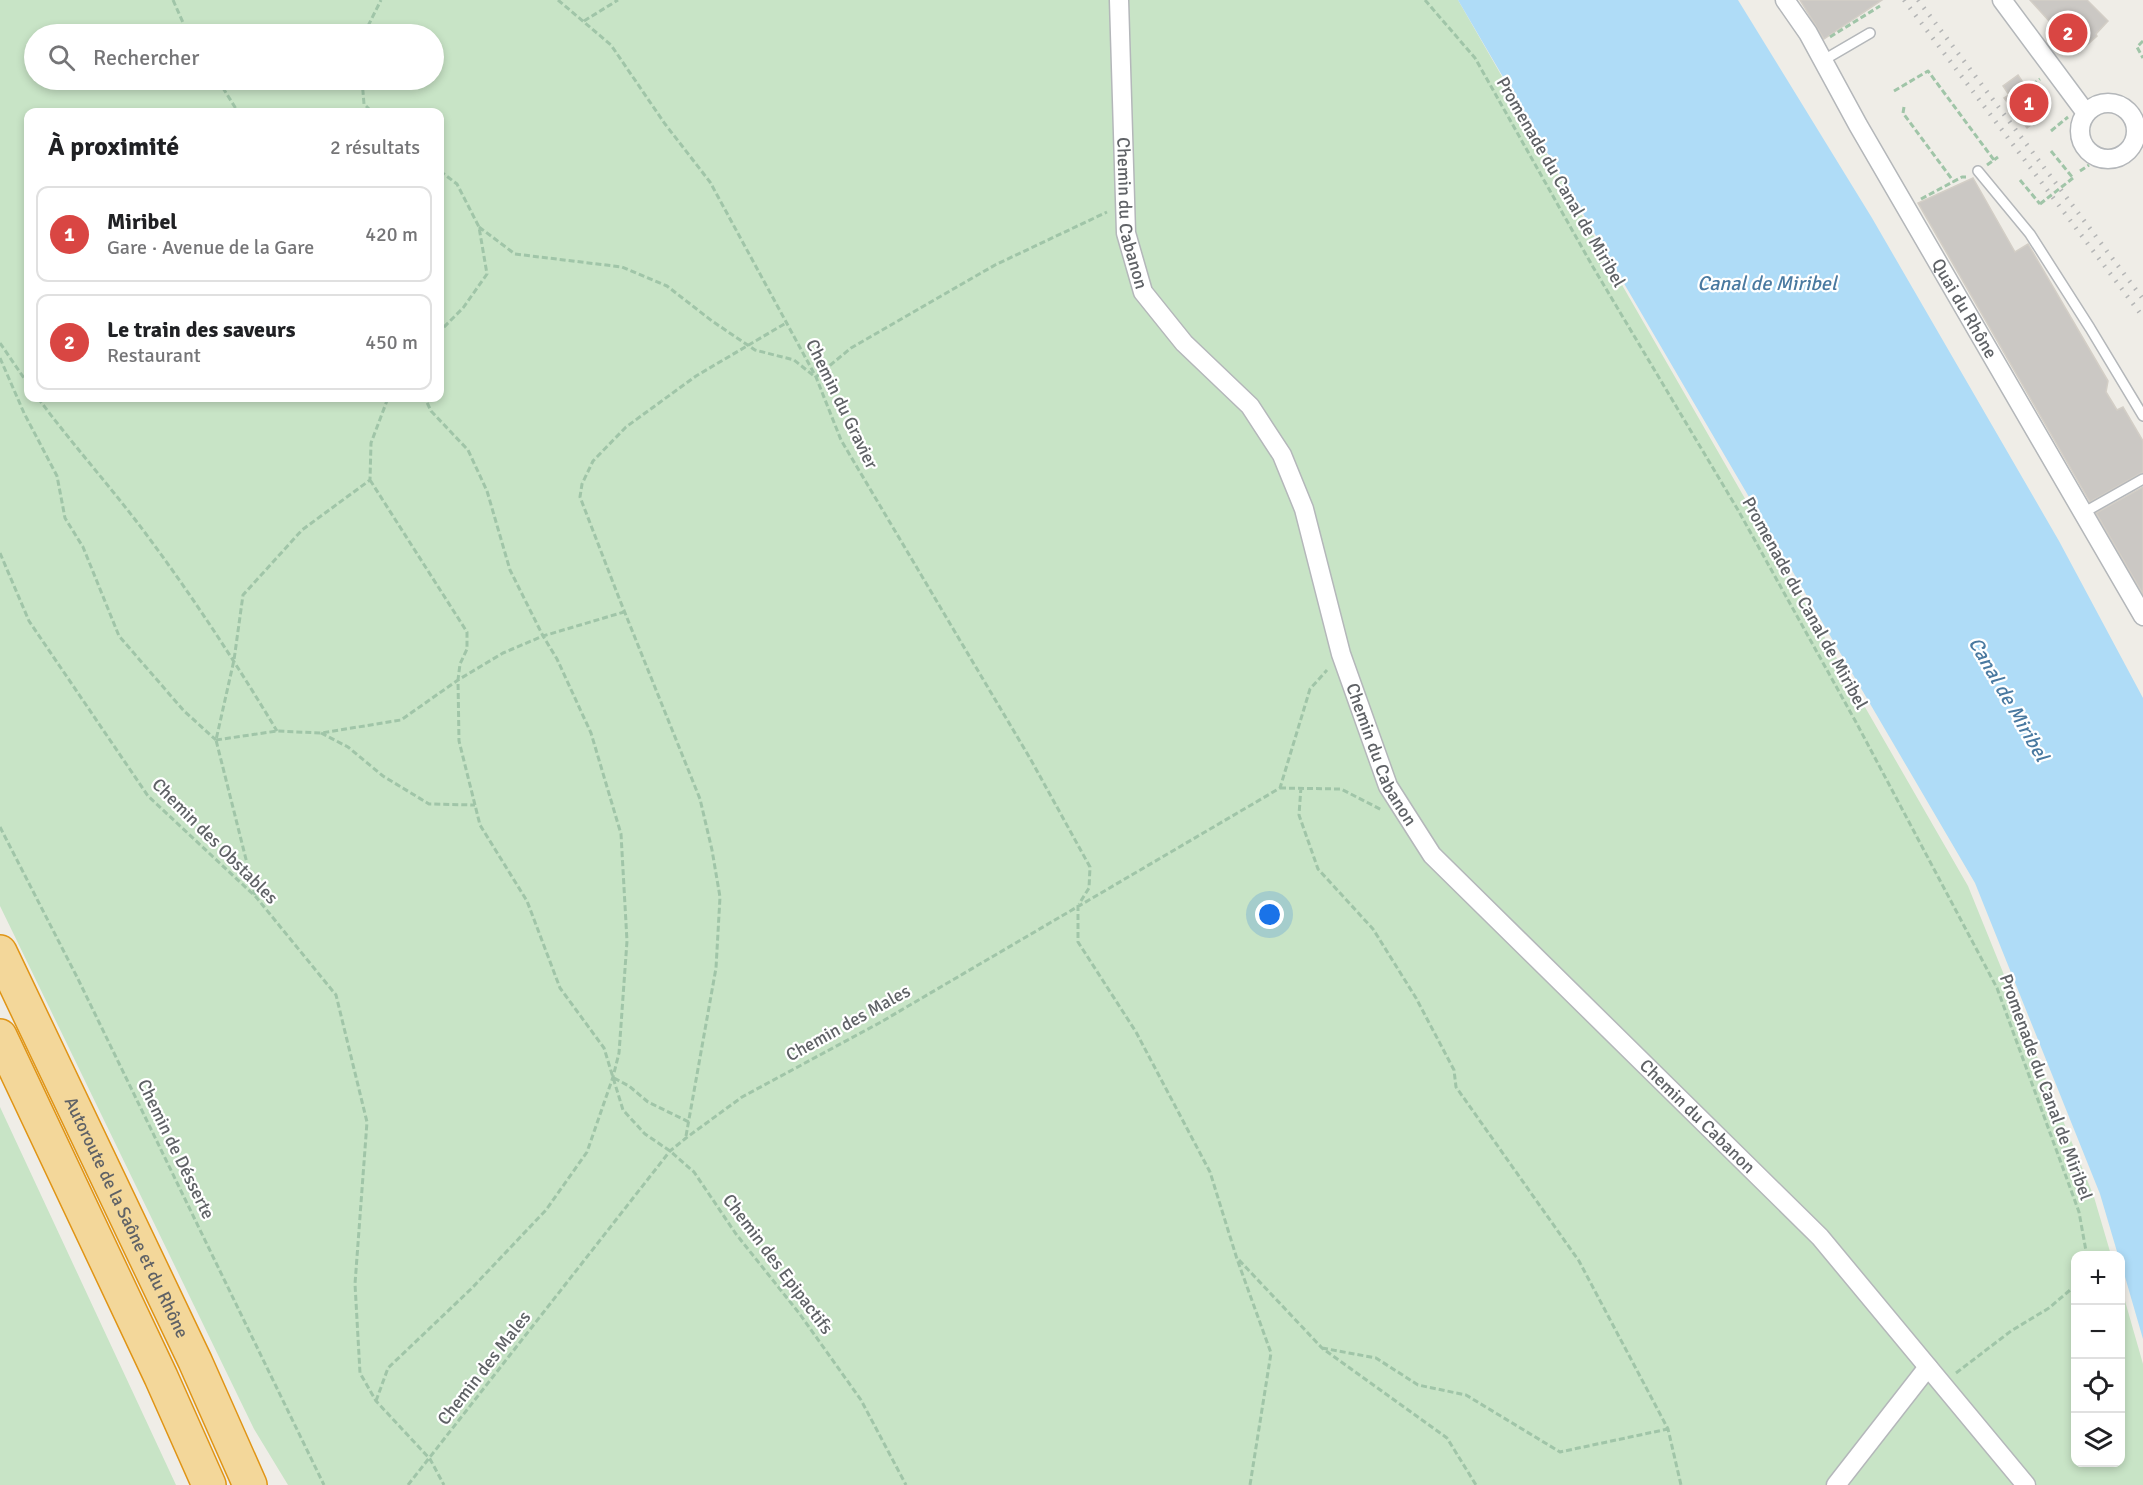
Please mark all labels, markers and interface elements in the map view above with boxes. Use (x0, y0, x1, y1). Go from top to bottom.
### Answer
pin: 2 (2048, 10, 2088, 56)
search box (24, 24, 444, 90)
icon: search (45, 41, 78, 74)
text: Rechercher (93, 44, 199, 71)
street label: Promenade du Canal de Miribel (1492, 73, 1630, 291)
pin: 1 (2010, 80, 2048, 126)
text: À proximité (48, 131, 179, 163)
text: 2 résultats (330, 135, 420, 160)
street label: Chemin du Cabanon (1112, 137, 1153, 292)
text: Miribel (107, 208, 177, 235)
text: 1 (64, 222, 75, 247)
text: 420 m (365, 222, 418, 247)
text: Gare · Avenue de la Gare (107, 235, 314, 260)
street label: Quai du Rhône (1927, 255, 2002, 362)
water label: Canal de Miribel (1697, 271, 1839, 296)
text: Le train des saveurs (107, 316, 296, 343)
text: 2 (64, 330, 75, 355)
text: 450 m (365, 330, 418, 355)
street label: Chemin du Gravier (801, 336, 883, 473)
text: Restaurant (107, 343, 201, 368)
street label: Promenade du Canal de Miribel (1737, 493, 1873, 713)
water label: Canal de Miribel (1963, 633, 2055, 768)
street label: Chemin du Cabanon (1341, 680, 1422, 830)
street label: Chemin des Obstables (147, 773, 283, 909)
your location (1255, 900, 1284, 929)
street label: Promenade du Canal de Miribel (1995, 971, 2097, 1203)
street label: Chemin des Males (782, 980, 914, 1066)
street label: Chemin du Cabanon (1635, 1055, 1760, 1178)
street label: Chemin de Désserte (133, 1076, 219, 1222)
street label: Autoroute de la Saône et du Rhône (60, 1093, 193, 1342)
street label: Chemin des Epipactifs (718, 1190, 838, 1339)
map controls (2071, 1251, 2125, 1467)
button: + (2071, 1251, 2125, 1305)
button: − (2071, 1305, 2125, 1359)
street label: Chemin des Males (433, 1306, 535, 1429)
button: locate (2071, 1359, 2125, 1413)
button: layers (2071, 1413, 2125, 1467)

